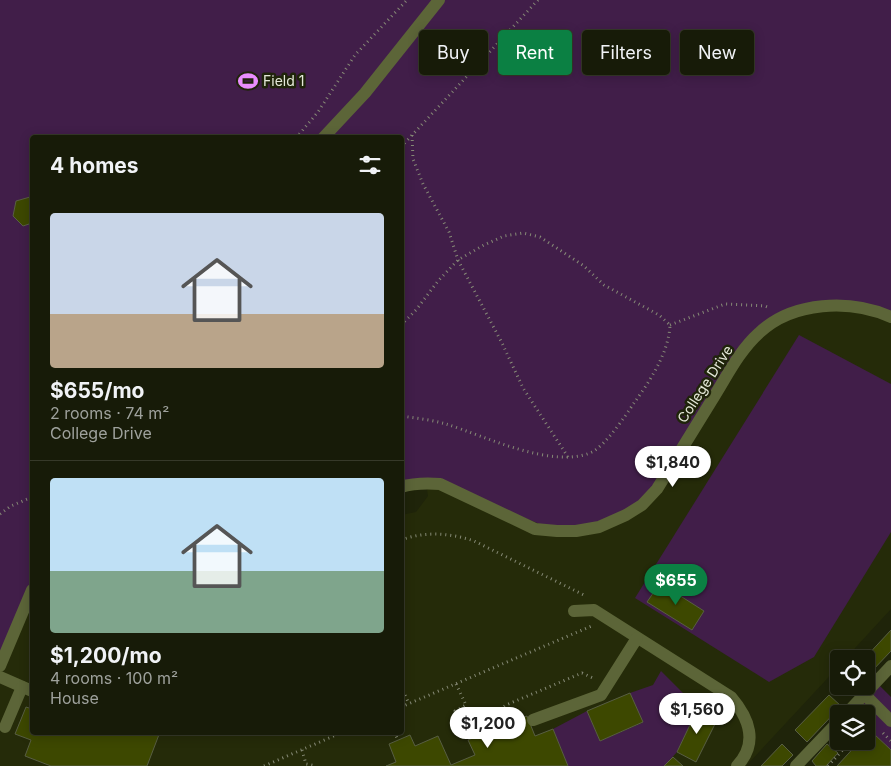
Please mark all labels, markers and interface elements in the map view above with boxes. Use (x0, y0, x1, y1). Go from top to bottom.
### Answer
chip: Buy (419, 30, 488, 75)
chip: Rent (498, 30, 572, 75)
chip: Filters (582, 30, 670, 75)
chip: New (680, 30, 754, 75)
sports icon: Field 1 (237, 70, 259, 92)
place label: Field 1 (263, 72, 304, 89)
icon: filters (356, 151, 384, 179)
text: 4 homes (50, 153, 139, 178)
icon: home (172, 245, 262, 335)
street label: College Drive (673, 342, 736, 426)
text: $655/mo (50, 378, 144, 403)
text: 2 rooms · 74 m² (50, 403, 169, 423)
text: College Drive (50, 423, 152, 443)
pin: $1,840 (632, 446, 714, 488)
text: $1,840 (646, 452, 700, 472)
icon: home (172, 511, 262, 601)
pin: $655 (646, 564, 706, 606)
text: $655 (655, 570, 697, 590)
text: $1,200/mo (50, 643, 162, 668)
map controls (830, 650, 875, 750)
button: locate (830, 650, 875, 695)
text: 4 rooms · 100 m² (50, 668, 178, 688)
text: House (50, 688, 99, 708)
pin: $1,560 (656, 692, 738, 735)
text: $1,560 (670, 699, 724, 719)
button: layers (830, 705, 875, 750)
pin: $1,200 (447, 706, 529, 749)
text: $1,200 (461, 713, 515, 733)

